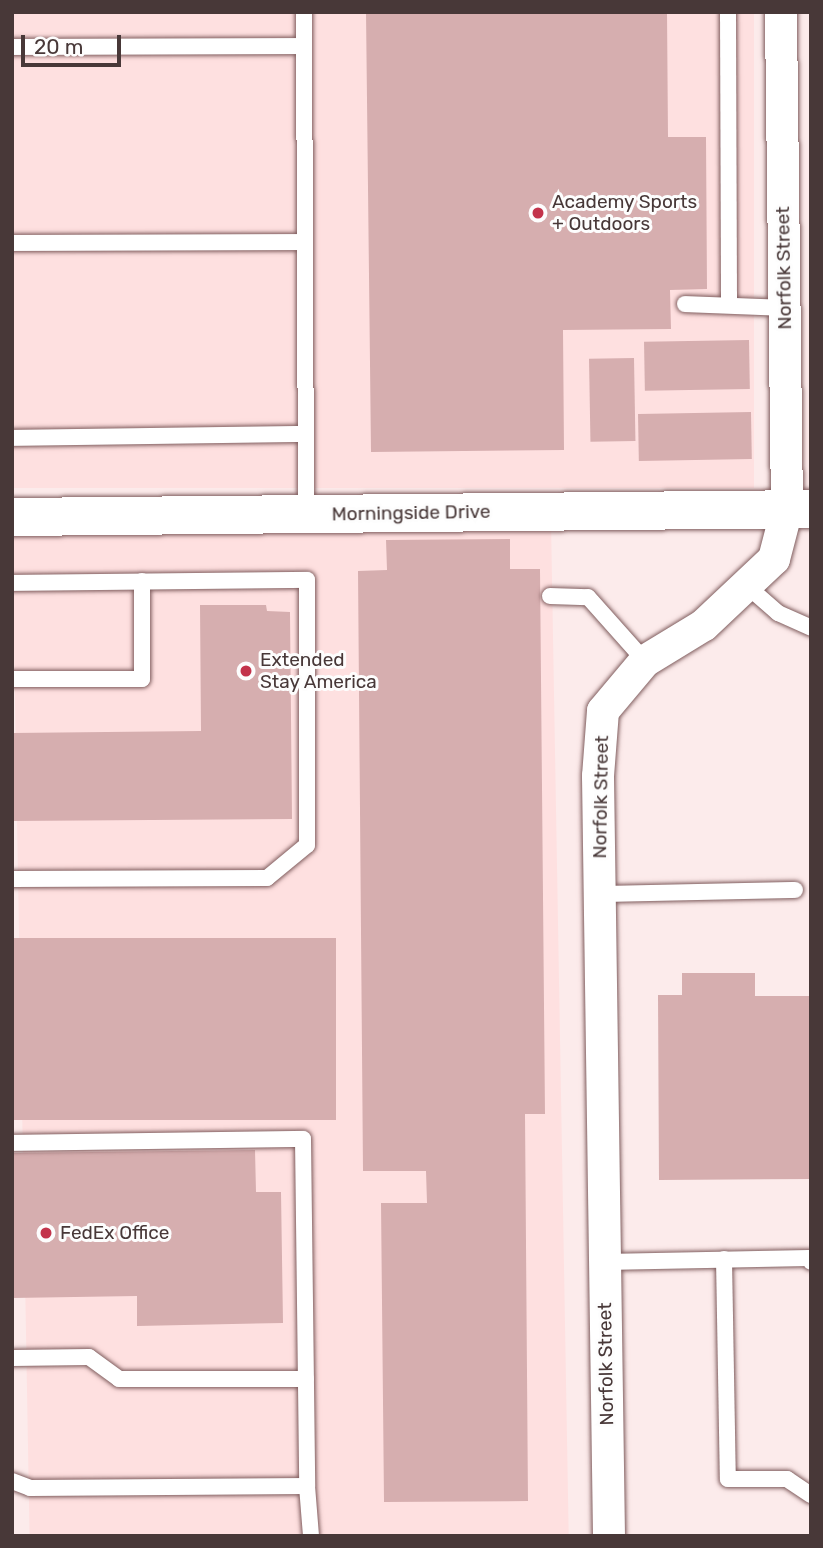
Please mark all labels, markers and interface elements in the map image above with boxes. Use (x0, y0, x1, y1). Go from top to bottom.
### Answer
scale bar (24, 21, 124, 65)
text: 20 m (34, 34, 83, 59)
place label: Academy Sports + Outdoors (552, 191, 698, 235)
marker: Academy Sports + Outdoors (530, 205, 546, 221)
street label: Norfolk Street (772, 206, 796, 330)
street label: Morningside Drive (331, 500, 491, 526)
place label: Extended Stay America (260, 649, 378, 693)
marker: Extended Stay America (238, 663, 254, 679)
street label: Norfolk Street (589, 735, 613, 859)
place label: FedEx Office (60, 1222, 169, 1244)
marker: FedEx Office (38, 1225, 54, 1241)
street label: Norfolk Street (594, 1302, 618, 1426)

